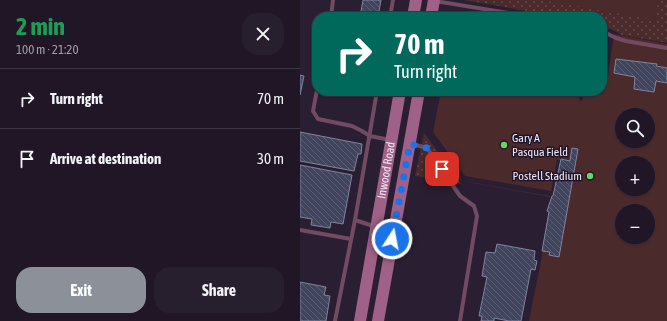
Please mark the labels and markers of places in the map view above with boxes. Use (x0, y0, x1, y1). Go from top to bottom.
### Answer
place label: Gary A Pasqua Field (512, 131, 568, 159)
marker: Gary A Pasqua Field (499, 140, 509, 150)
pin (425, 152, 459, 186)
place label: Postell Stadium (513, 169, 582, 183)
marker: Postell Stadium (585, 171, 595, 181)

